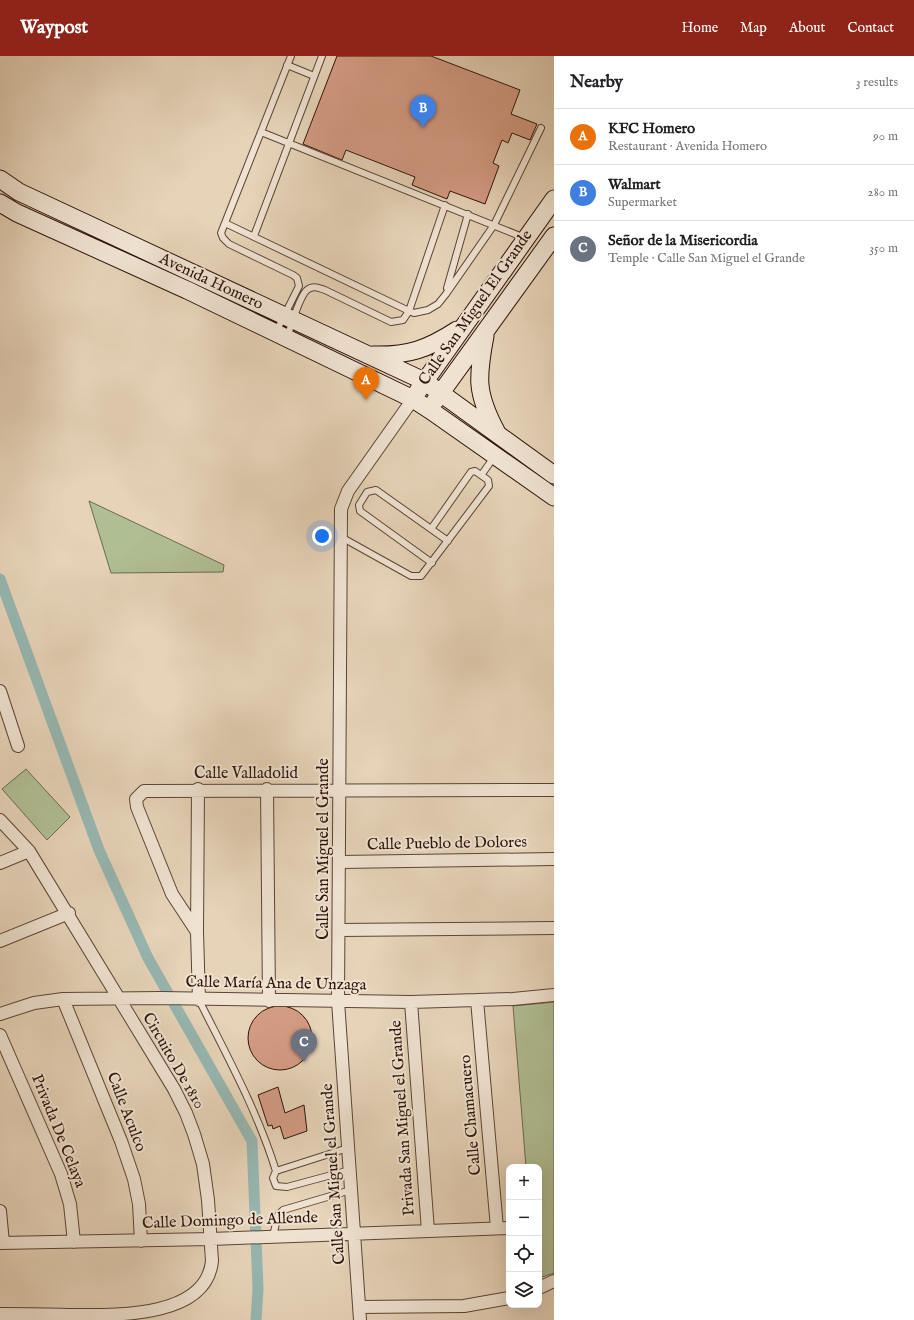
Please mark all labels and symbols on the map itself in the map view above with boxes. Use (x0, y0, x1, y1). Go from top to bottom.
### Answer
pin: B (410, 95, 436, 128)
street label: Calle San Miguel El Grande (415, 226, 537, 390)
street label: Avenida Homero (155, 249, 267, 315)
pin: A (353, 367, 379, 400)
your location (312, 526, 332, 546)
street label: Calle San Miguel el Grande (314, 758, 334, 940)
street label: Calle Valladolid (194, 764, 299, 784)
street label: Calle Pueblo de Dolores (367, 833, 528, 855)
street label: Calle María Ana de Unzaga (185, 972, 367, 996)
street label: Circuito De 1810 (137, 1009, 209, 1113)
street label: Privada San Miguel el Grande (386, 1020, 420, 1216)
pin: C (291, 1029, 317, 1062)
street label: Calle Chamacuero (456, 1053, 486, 1176)
street label: Calle Aculco (102, 1069, 150, 1155)
street label: Privada De Celaya (26, 1071, 90, 1191)
street label: Calle San Miguel el Grande (318, 1083, 350, 1265)
street label: Calle Domingo de Allende (142, 1208, 318, 1234)

